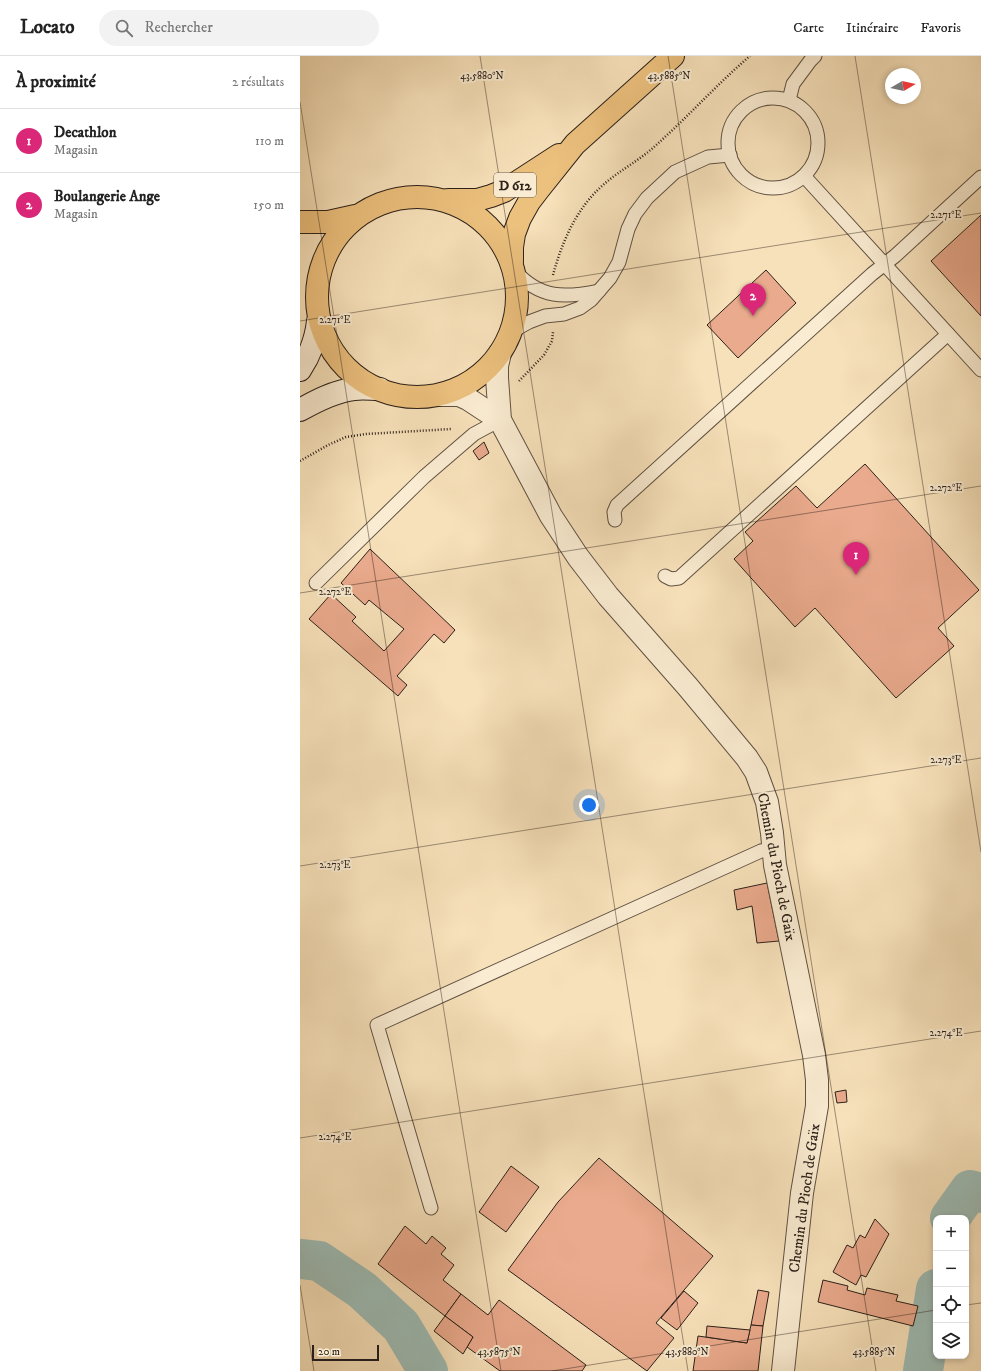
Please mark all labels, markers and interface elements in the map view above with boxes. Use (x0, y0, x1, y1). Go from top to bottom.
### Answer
search box (99, 10, 379, 46)
text: Locato (20, 16, 75, 39)
icon: search (113, 17, 135, 39)
text: Rechercher (145, 18, 213, 37)
text: Carte (793, 19, 824, 37)
text: Itinéraire (846, 19, 899, 37)
text: Favoris (921, 19, 961, 37)
north arrow (885, 68, 921, 104)
text: 43.5880°N (460, 70, 504, 82)
text: 43.5885°N (647, 70, 691, 82)
text: À proximité (16, 71, 96, 93)
text: 2 résultats (232, 74, 284, 90)
text: Decathlon (54, 123, 116, 142)
text: 1 (27, 133, 31, 149)
text: 110 m (255, 133, 284, 149)
text: Magasin (54, 142, 98, 158)
road number: D 612 (494, 173, 536, 197)
text: Boulangerie Ange (54, 187, 160, 206)
text: 2 (26, 197, 32, 213)
text: 150 m (253, 197, 284, 213)
text: Magasin (54, 206, 98, 222)
text: 2.271°E (930, 209, 962, 221)
pin: 2 (740, 283, 766, 316)
text: 2.271°E (319, 314, 351, 326)
text: 2.272°E (930, 482, 962, 494)
pin: 1 (843, 542, 869, 575)
text: 2.272°E (319, 586, 351, 598)
text: 2.273°E (930, 754, 962, 766)
street label: Chemin du Pioch de Gaïx (753, 791, 800, 943)
your location (579, 795, 599, 815)
text: 2.273°E (319, 859, 351, 871)
text: 2.274°E (929, 1027, 963, 1039)
street label: Chemin du Pioch de Gaïx (785, 1122, 824, 1274)
text: 2.274°E (318, 1131, 352, 1143)
map controls (933, 1215, 969, 1359)
button: + (933, 1215, 969, 1251)
button: − (933, 1251, 969, 1287)
button: locate (933, 1287, 969, 1323)
button: layers (933, 1323, 969, 1359)
scale bar (312, 1343, 379, 1362)
text: 20 m (318, 1345, 340, 1359)
text: 43.5875°N (477, 1346, 521, 1358)
text: 43.5880°N (665, 1346, 709, 1358)
text: 43.5885°N (852, 1346, 896, 1358)

